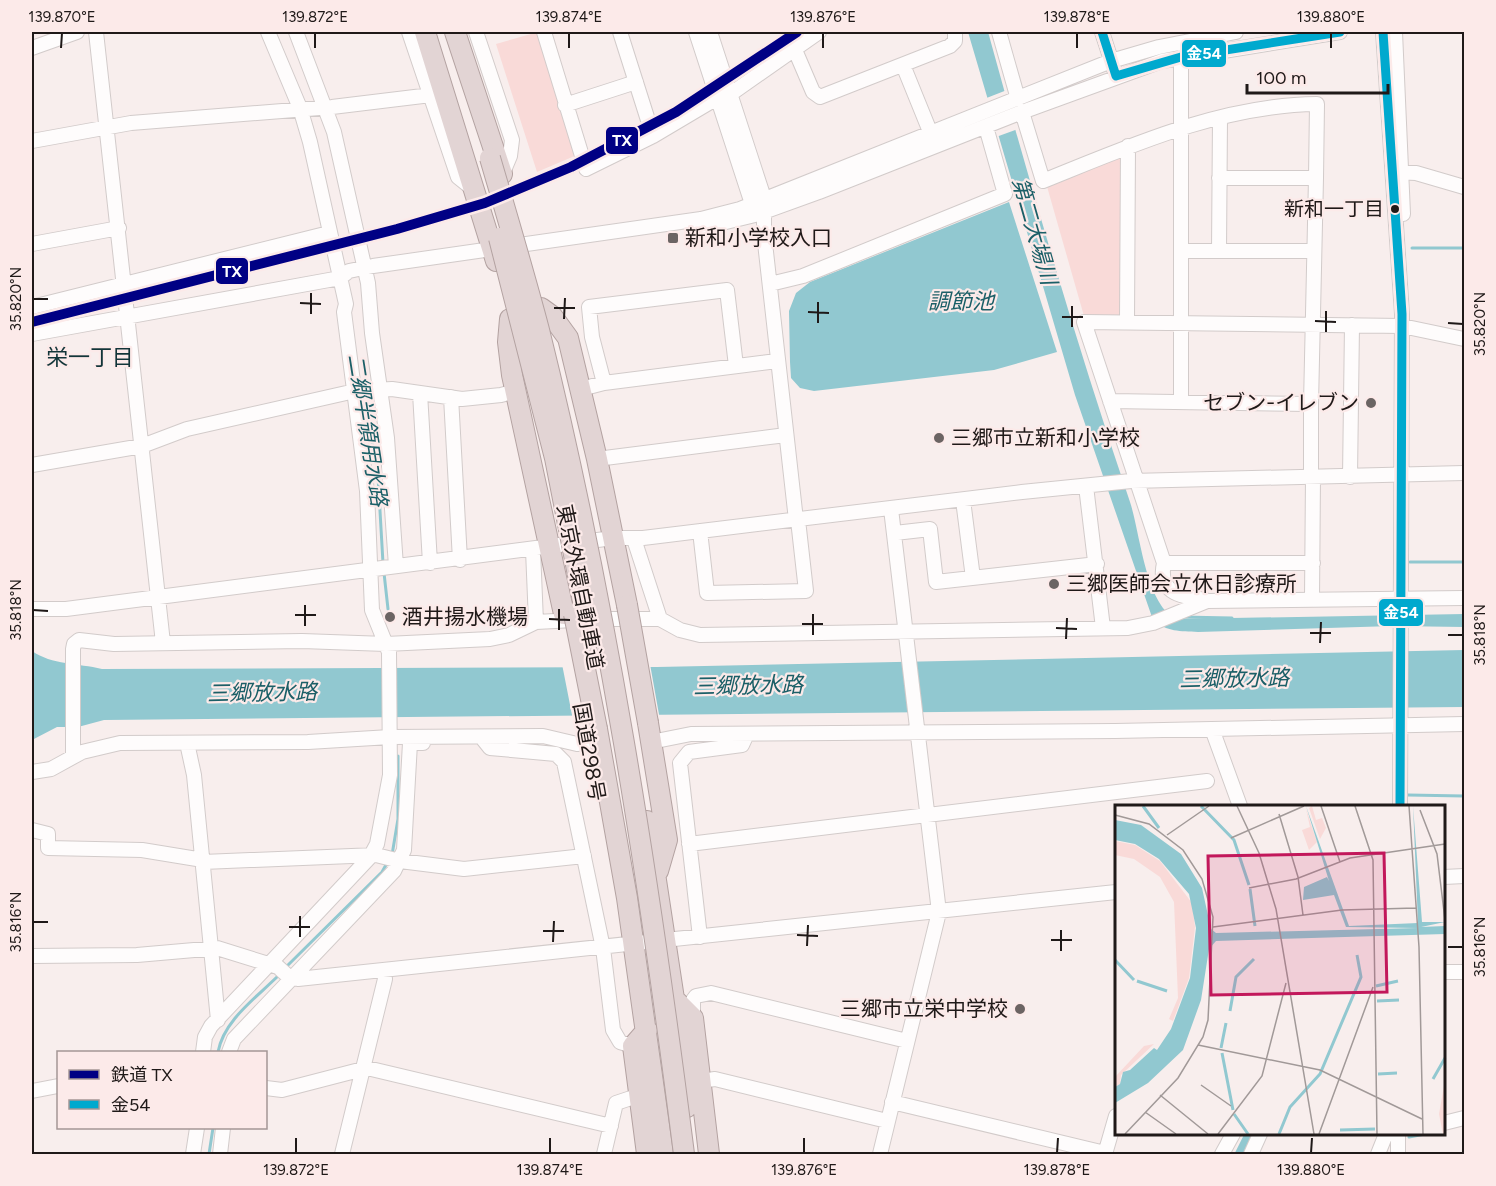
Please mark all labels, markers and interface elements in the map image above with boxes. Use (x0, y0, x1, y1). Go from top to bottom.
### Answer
text: 139.870°E (28, 8, 96, 26)
text: 139.872°E (282, 8, 348, 26)
text: 139.874°E (536, 8, 602, 26)
text: 139.876°E (790, 8, 856, 26)
text: 139.878°E (1044, 8, 1110, 26)
text: 139.880°E (1297, 8, 1365, 26)
line badge: 金54 (1181, 39, 1227, 68)
text: 金54 (1186, 44, 1222, 63)
scale bar (1247, 57, 1388, 95)
text: 100 m (1256, 67, 1306, 89)
line badge: TX (605, 126, 639, 155)
text: TX (612, 131, 632, 150)
water label: 第二大場川 (1006, 175, 1063, 290)
place label: 新和一丁目 (1284, 197, 1384, 221)
marker: 新和一丁目 (1389, 203, 1401, 215)
place label: 新和小学校入口 (685, 225, 832, 250)
marker: 新和小学校入口 (666, 231, 680, 245)
line badge: TX (215, 257, 249, 285)
text: TX (222, 262, 242, 281)
text: 35.820°N (7, 267, 25, 331)
water label: 調節池 (928, 288, 996, 315)
text: 35.820°N (1471, 292, 1489, 356)
district label: 栄一丁目 (46, 344, 134, 371)
water label: 二郷半領用水路 (342, 352, 393, 510)
place label: セブン-イレブン (1203, 390, 1359, 415)
marker: セブン-イレブン (1364, 396, 1378, 410)
place label: 三郷市立新和小学校 (951, 425, 1140, 450)
marker: 三郷市立新和小学校 (932, 431, 946, 445)
street label: 東京外環自動車道 (552, 502, 609, 672)
place label: 三郷医師会立休日診療所 (1066, 571, 1297, 596)
marker: 三郷医師会立休日診療所 (1047, 577, 1061, 591)
text: 35.818°N (7, 579, 25, 641)
line badge: 金54 (1378, 598, 1424, 627)
text: 金54 (1383, 603, 1419, 622)
place label: 酒井揚水機場 (402, 604, 528, 629)
text: 35.818°N (1471, 604, 1489, 666)
marker: 酒井揚水機場 (383, 610, 397, 624)
water label: 三郷放水路 (1179, 664, 1291, 693)
water label: 三郷放水路 (693, 671, 805, 700)
water label: 三郷放水路 (207, 678, 319, 707)
street label: 国道298号 (569, 701, 610, 803)
inset map (1115, 805, 1445, 1135)
text: 35.816°N (7, 892, 25, 952)
text: 35.816°N (1471, 917, 1489, 977)
place label: 三郷市立栄中学校 (840, 996, 1008, 1021)
marker: 三郷市立栄中学校 (1013, 1002, 1027, 1016)
legend (57, 1051, 267, 1129)
text: 鉄道 TX (111, 1064, 172, 1086)
text: 金54 (111, 1094, 151, 1116)
text: 139.872°E (263, 1161, 329, 1179)
text: 139.874°E (517, 1161, 583, 1179)
text: 139.876°E (771, 1161, 837, 1179)
text: 139.878°E (1024, 1161, 1090, 1179)
text: 139.880°E (1277, 1161, 1345, 1179)

